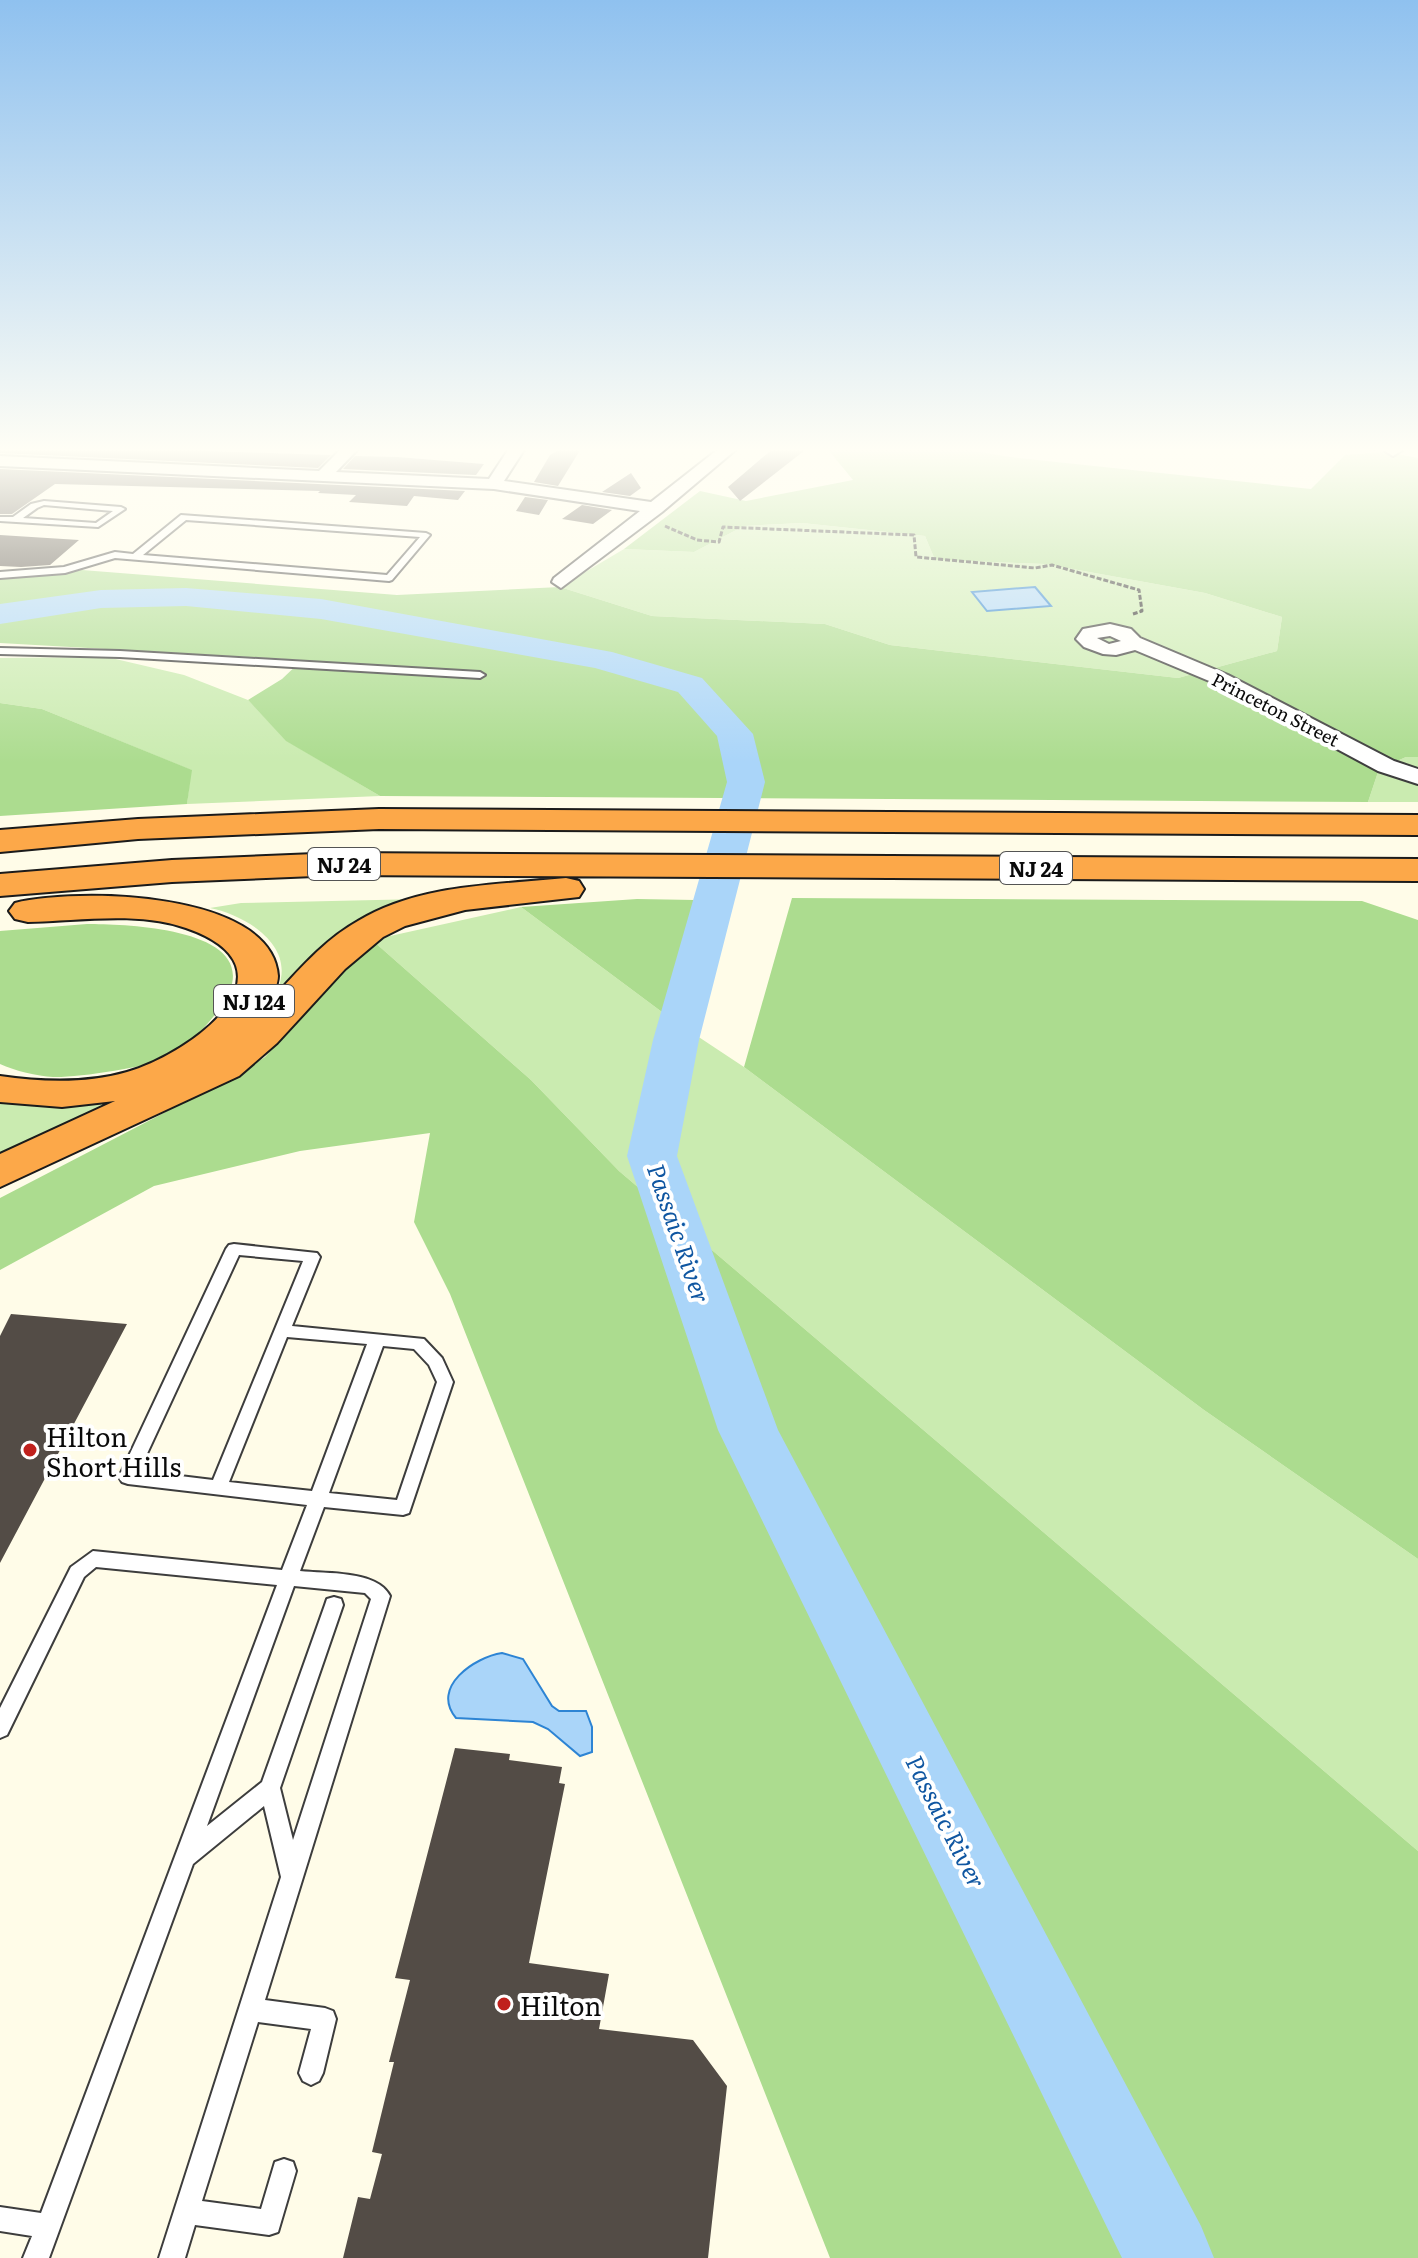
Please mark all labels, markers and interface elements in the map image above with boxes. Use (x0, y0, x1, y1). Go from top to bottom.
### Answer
street label: Princeton Street (1208, 665, 1345, 753)
road number: NJ 24 (308, 848, 380, 880)
road number: NJ 24 (1000, 852, 1072, 884)
road number: NJ 124 (214, 985, 294, 1017)
water label: Passaic River (640, 1159, 720, 1307)
place label: Hilton Short Hills (46, 1416, 181, 1485)
marker: Hilton Short Hills (21, 1441, 39, 1459)
water label: Passaic River (898, 1748, 996, 1894)
place label: Hilton (520, 1985, 601, 2024)
marker: Hilton (495, 1995, 513, 2013)

